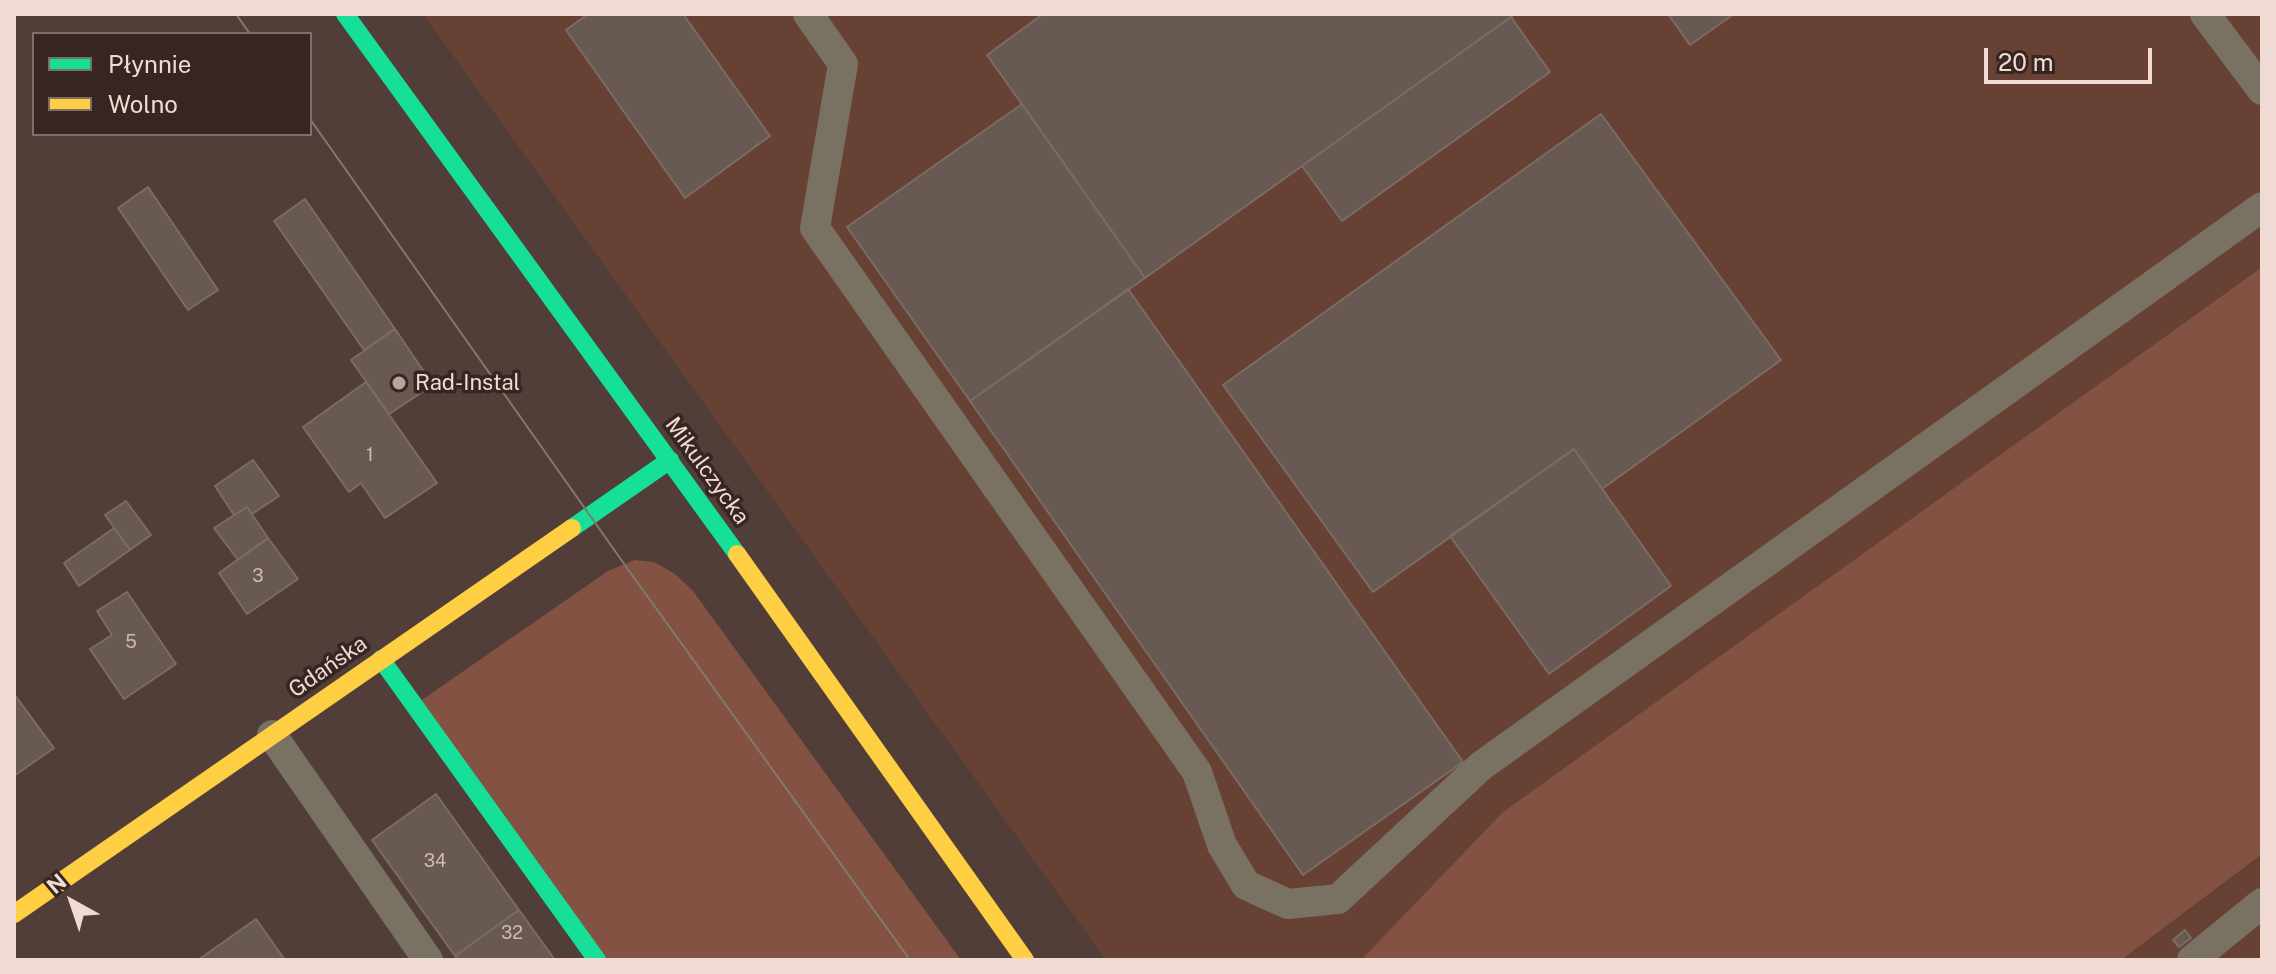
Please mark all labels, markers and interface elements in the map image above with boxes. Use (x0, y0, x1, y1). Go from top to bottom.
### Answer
legend (32, 32, 312, 136)
scale bar (1988, 32, 2156, 82)
text: 20 m (1998, 48, 2054, 76)
text: Płynnie (108, 50, 191, 78)
text: Wolno (108, 90, 178, 118)
place label: Rad-Instal (415, 370, 520, 396)
marker: Rad-Instal (390, 374, 408, 392)
street label: Mikulczycka (659, 412, 755, 530)
house number: 1 (366, 444, 374, 466)
house number: 3 (252, 565, 264, 587)
house number: 5 (125, 631, 137, 653)
street label: Gdańska (284, 631, 372, 703)
house number: 34 (424, 850, 446, 872)
north arrow (32, 862, 112, 942)
text: N (42, 868, 72, 899)
house number: 32 (501, 922, 523, 944)

